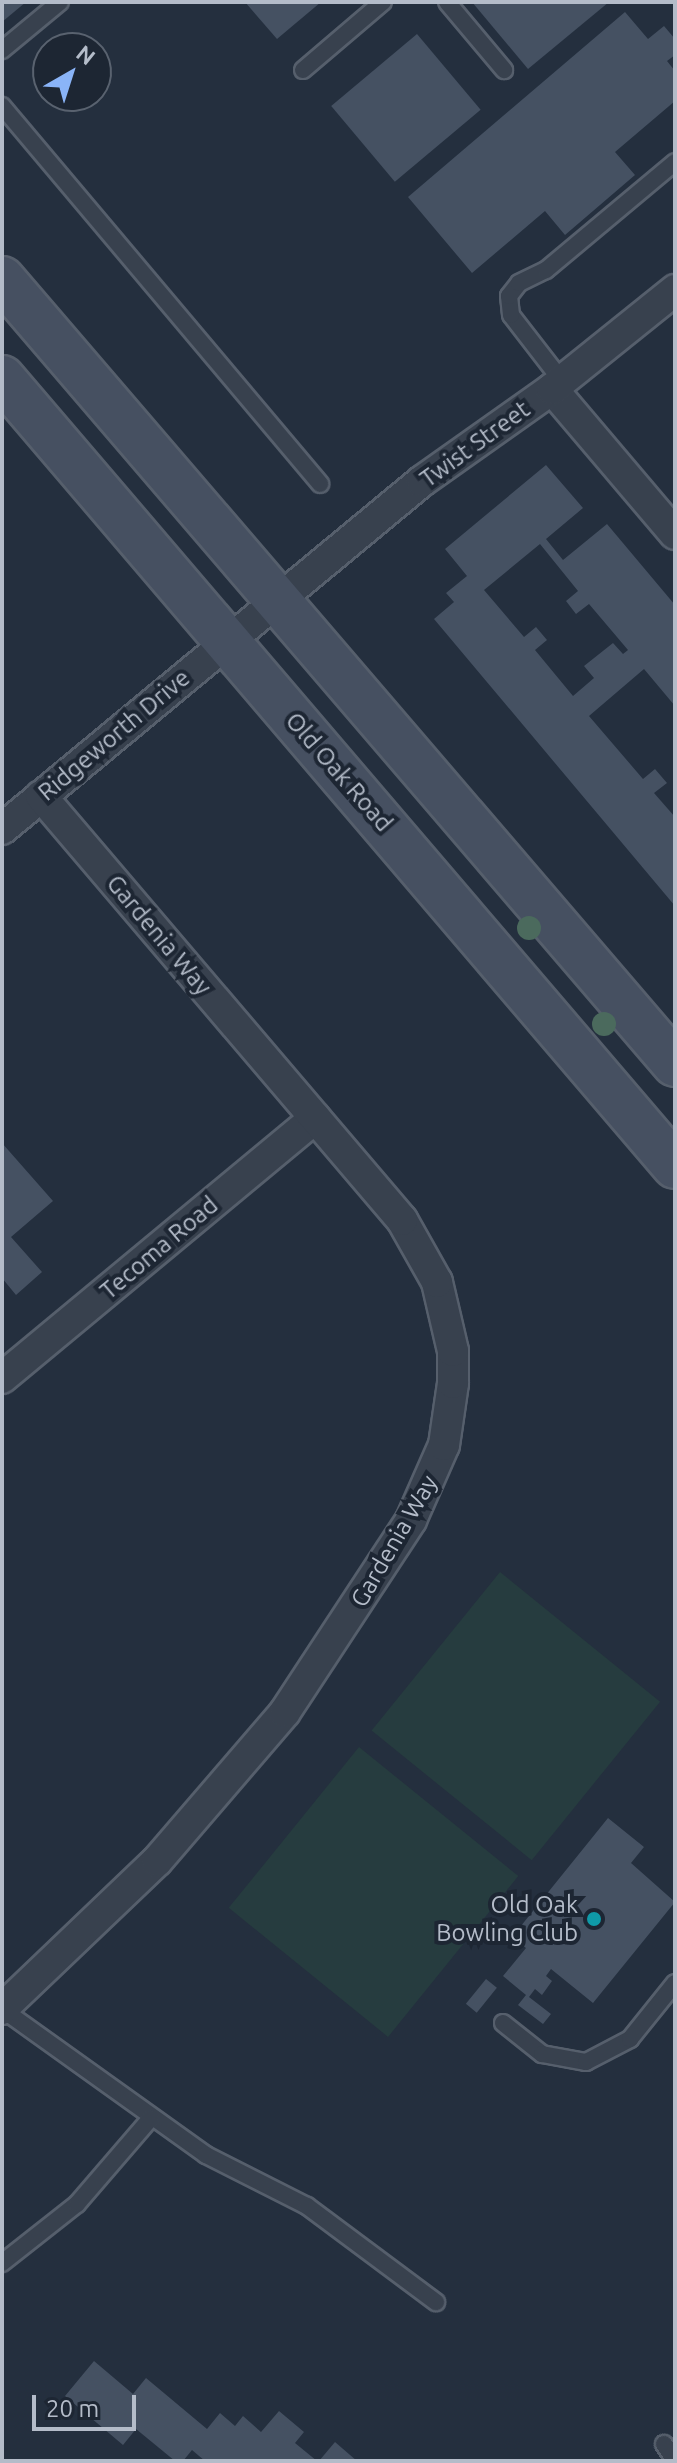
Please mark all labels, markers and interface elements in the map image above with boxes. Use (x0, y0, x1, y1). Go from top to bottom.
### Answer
north arrow (32, 32, 112, 112)
text: N (72, 40, 100, 69)
street label: Twist Street (415, 395, 535, 493)
street label: Ridgeworth Drive (32, 663, 196, 807)
street label: Old Oak Road (279, 707, 399, 837)
street label: Gardenia Way (101, 869, 217, 1001)
street label: Tecoma Road (94, 1191, 224, 1305)
street label: Gardenia Way (345, 1470, 443, 1612)
place label: Old Oak Bowling Club (436, 1891, 578, 1947)
marker: Old Oak Bowling Club (585, 1910, 603, 1928)
scale bar (36, 2379, 140, 2429)
text: 20 m (46, 2395, 99, 2422)

